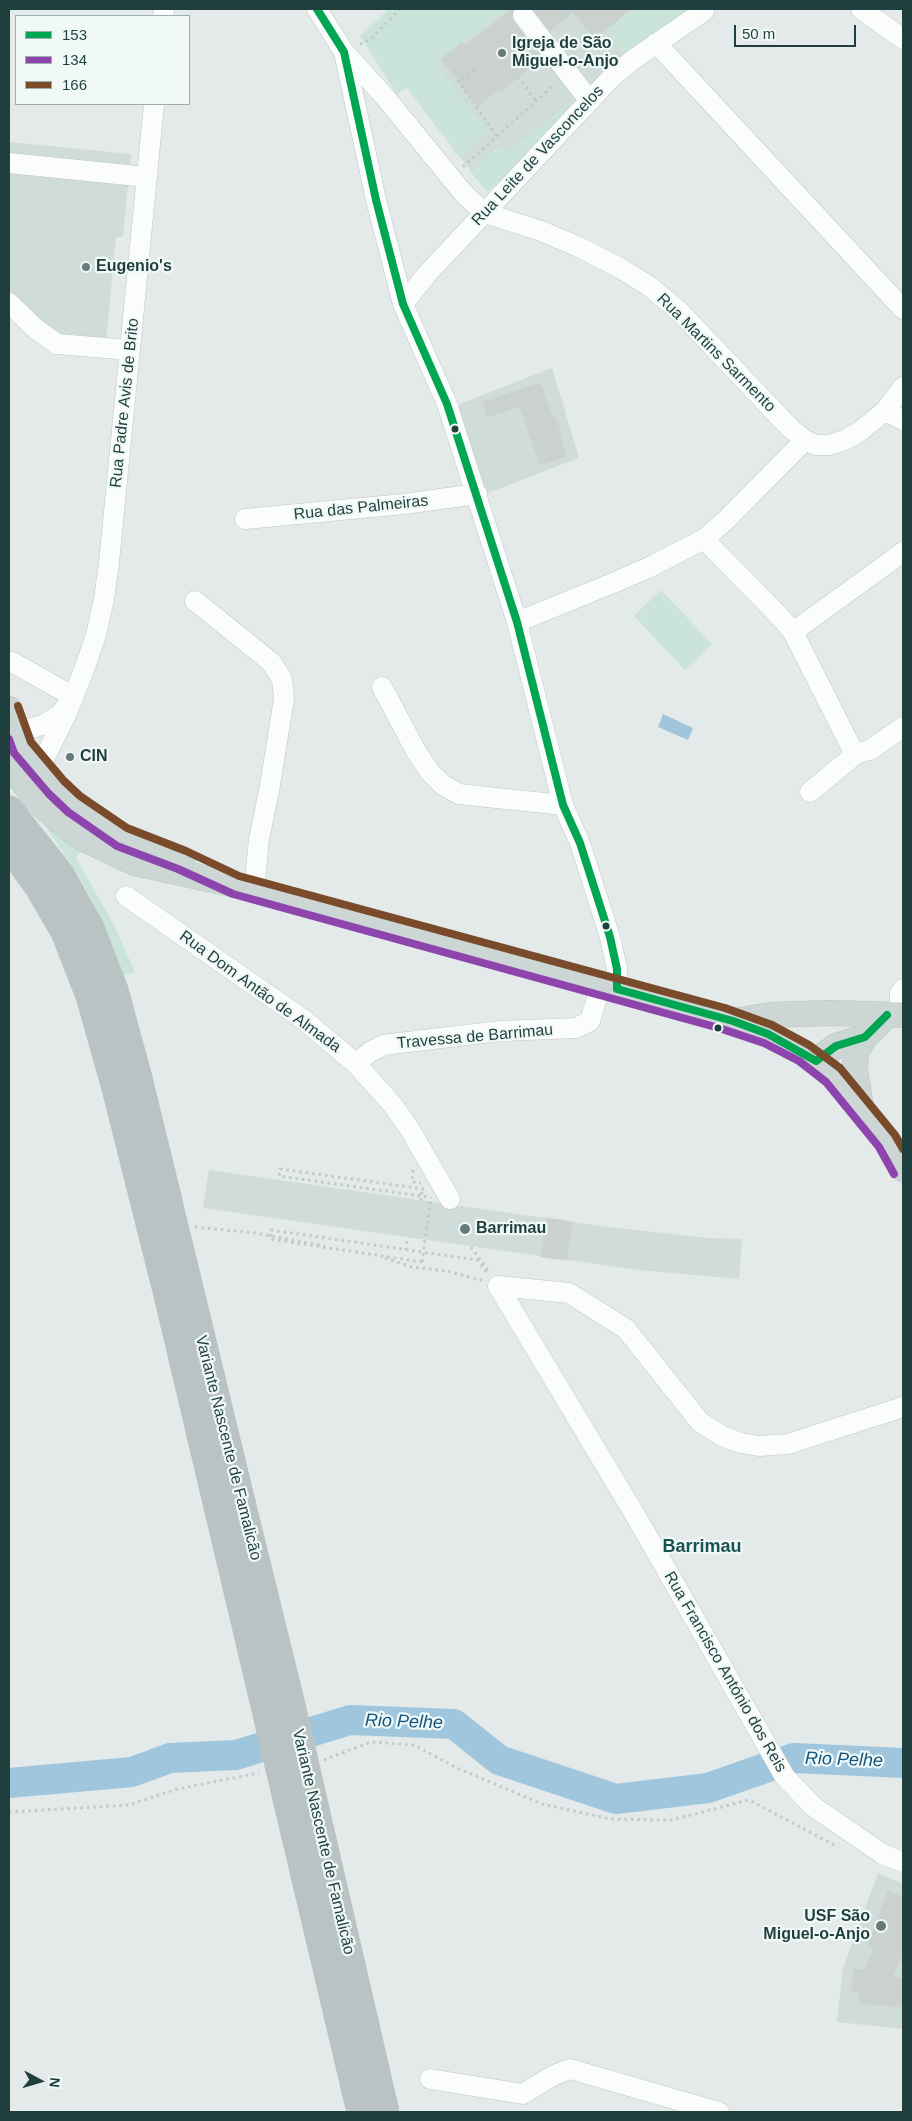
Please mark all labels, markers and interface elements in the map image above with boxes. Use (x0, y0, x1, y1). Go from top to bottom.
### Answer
legend (15, 15, 190, 105)
scale bar (737, 15, 860, 47)
text: 50 m (742, 25, 775, 42)
text: 153 (62, 26, 87, 43)
place label: Igreja de São Miguel-o-Anjo (512, 34, 619, 72)
marker: Igreja de São Miguel-o-Anjo (496, 47, 508, 59)
text: 134 (62, 51, 87, 68)
text: 166 (62, 76, 87, 93)
street label: Rua Leite de Vasconcelos (468, 82, 608, 230)
place label: Eugenio's (96, 257, 172, 277)
marker: Eugenio's (80, 261, 92, 273)
street label: Rua Martins Sarmento (653, 290, 779, 416)
street label: Rua Padre Avis de Brito (107, 317, 143, 489)
unlabelled marker (450, 424, 460, 434)
street label: Rua das Palmeiras (293, 491, 429, 525)
place label: CIN (80, 747, 108, 767)
marker: CIN (64, 751, 76, 763)
unlabelled marker (601, 921, 611, 931)
street label: Rua Dom Antão de Almada (176, 927, 344, 1057)
street label: Travessa de Barrimau (396, 1021, 554, 1053)
unlabelled marker (713, 1023, 723, 1033)
place label: Barrimau (476, 1219, 546, 1239)
marker: Barrimau (458, 1222, 472, 1236)
street label: Variante Nascente de Famalicão (191, 1334, 265, 1562)
district label: Barrimau (662, 1536, 742, 1558)
street label: Rua Francisco António dos Reis (660, 1568, 790, 1776)
water label: Rio Pelhe (365, 1710, 443, 1734)
street label: Variante Nascente de Famalicão (288, 1727, 358, 1957)
water label: Rio Pelhe (805, 1748, 883, 1772)
place label: USF São Miguel-o-Anjo (763, 1907, 870, 1945)
marker: USF São Miguel-o-Anjo (874, 1919, 888, 1933)
north arrow (15, 2056, 65, 2106)
text: N (46, 2077, 63, 2088)

